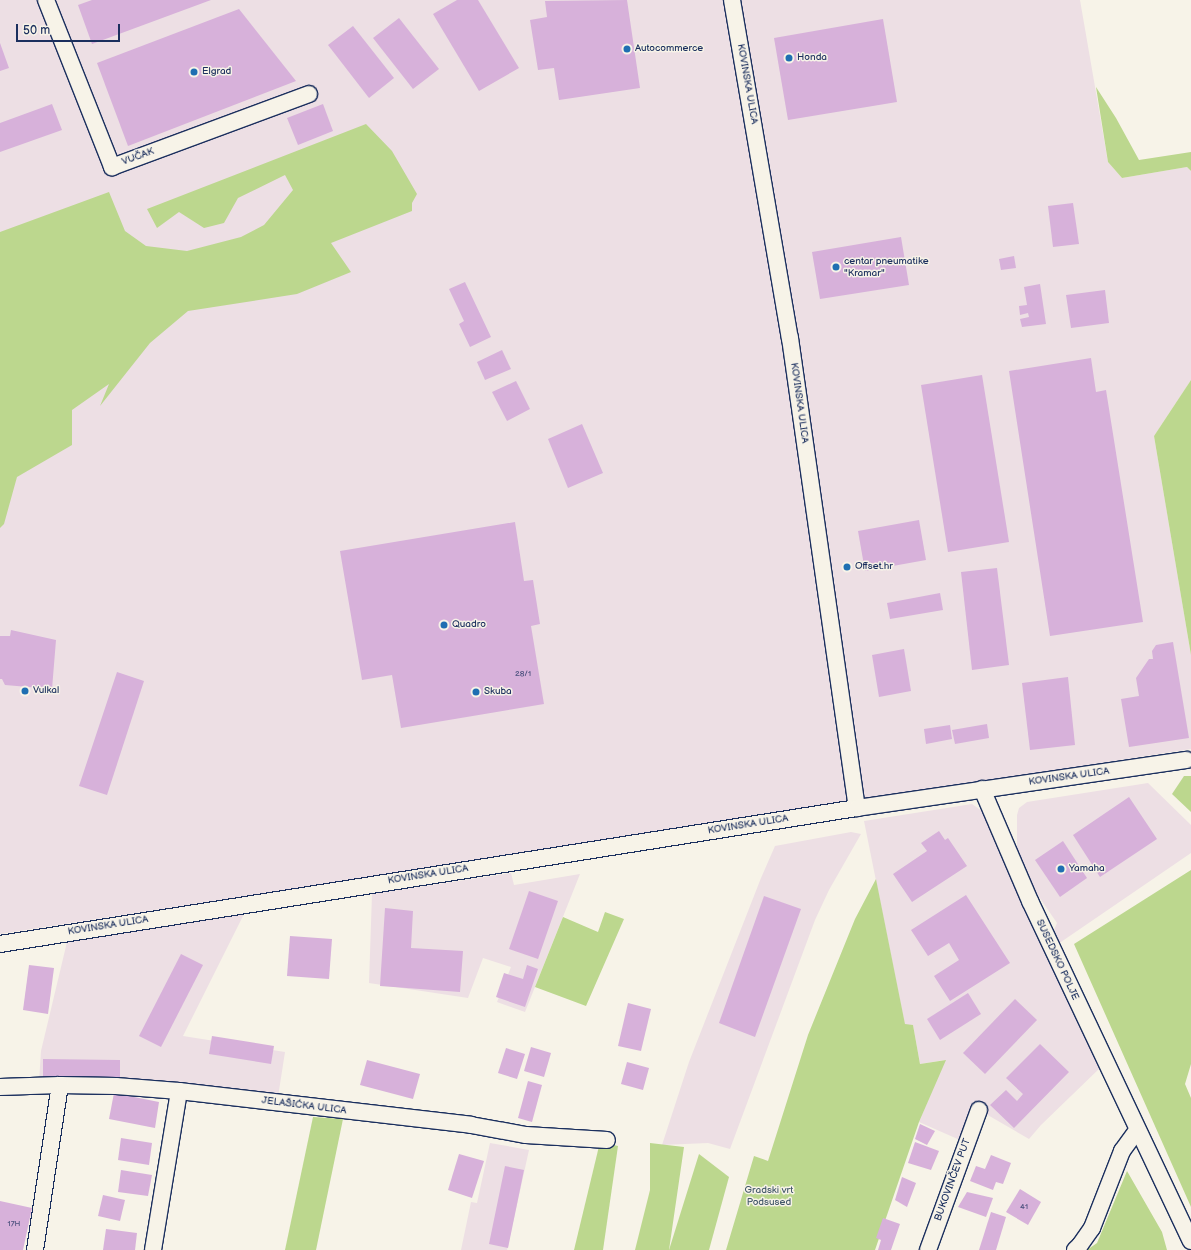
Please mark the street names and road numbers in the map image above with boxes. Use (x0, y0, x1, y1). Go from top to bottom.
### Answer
street label: KOVINSKA ULICA (734, 43, 760, 125)
street label: VUČAK (120, 146, 156, 168)
street label: KOVINSKA ULICA (787, 362, 811, 444)
street label: KOVINSKA ULICA (1028, 765, 1110, 789)
street label: KOVINSKA ULICA (707, 813, 789, 837)
street label: KOVINSKA ULICA (387, 863, 469, 887)
street label: KOVINSKA ULICA (67, 914, 149, 938)
street label: SUSEDSKO POLJE (1033, 918, 1081, 1002)
street label: JELAŠIĆKA ULICA (261, 1095, 347, 1117)
street label: BUKOVINČEV PUT (932, 1137, 974, 1223)

